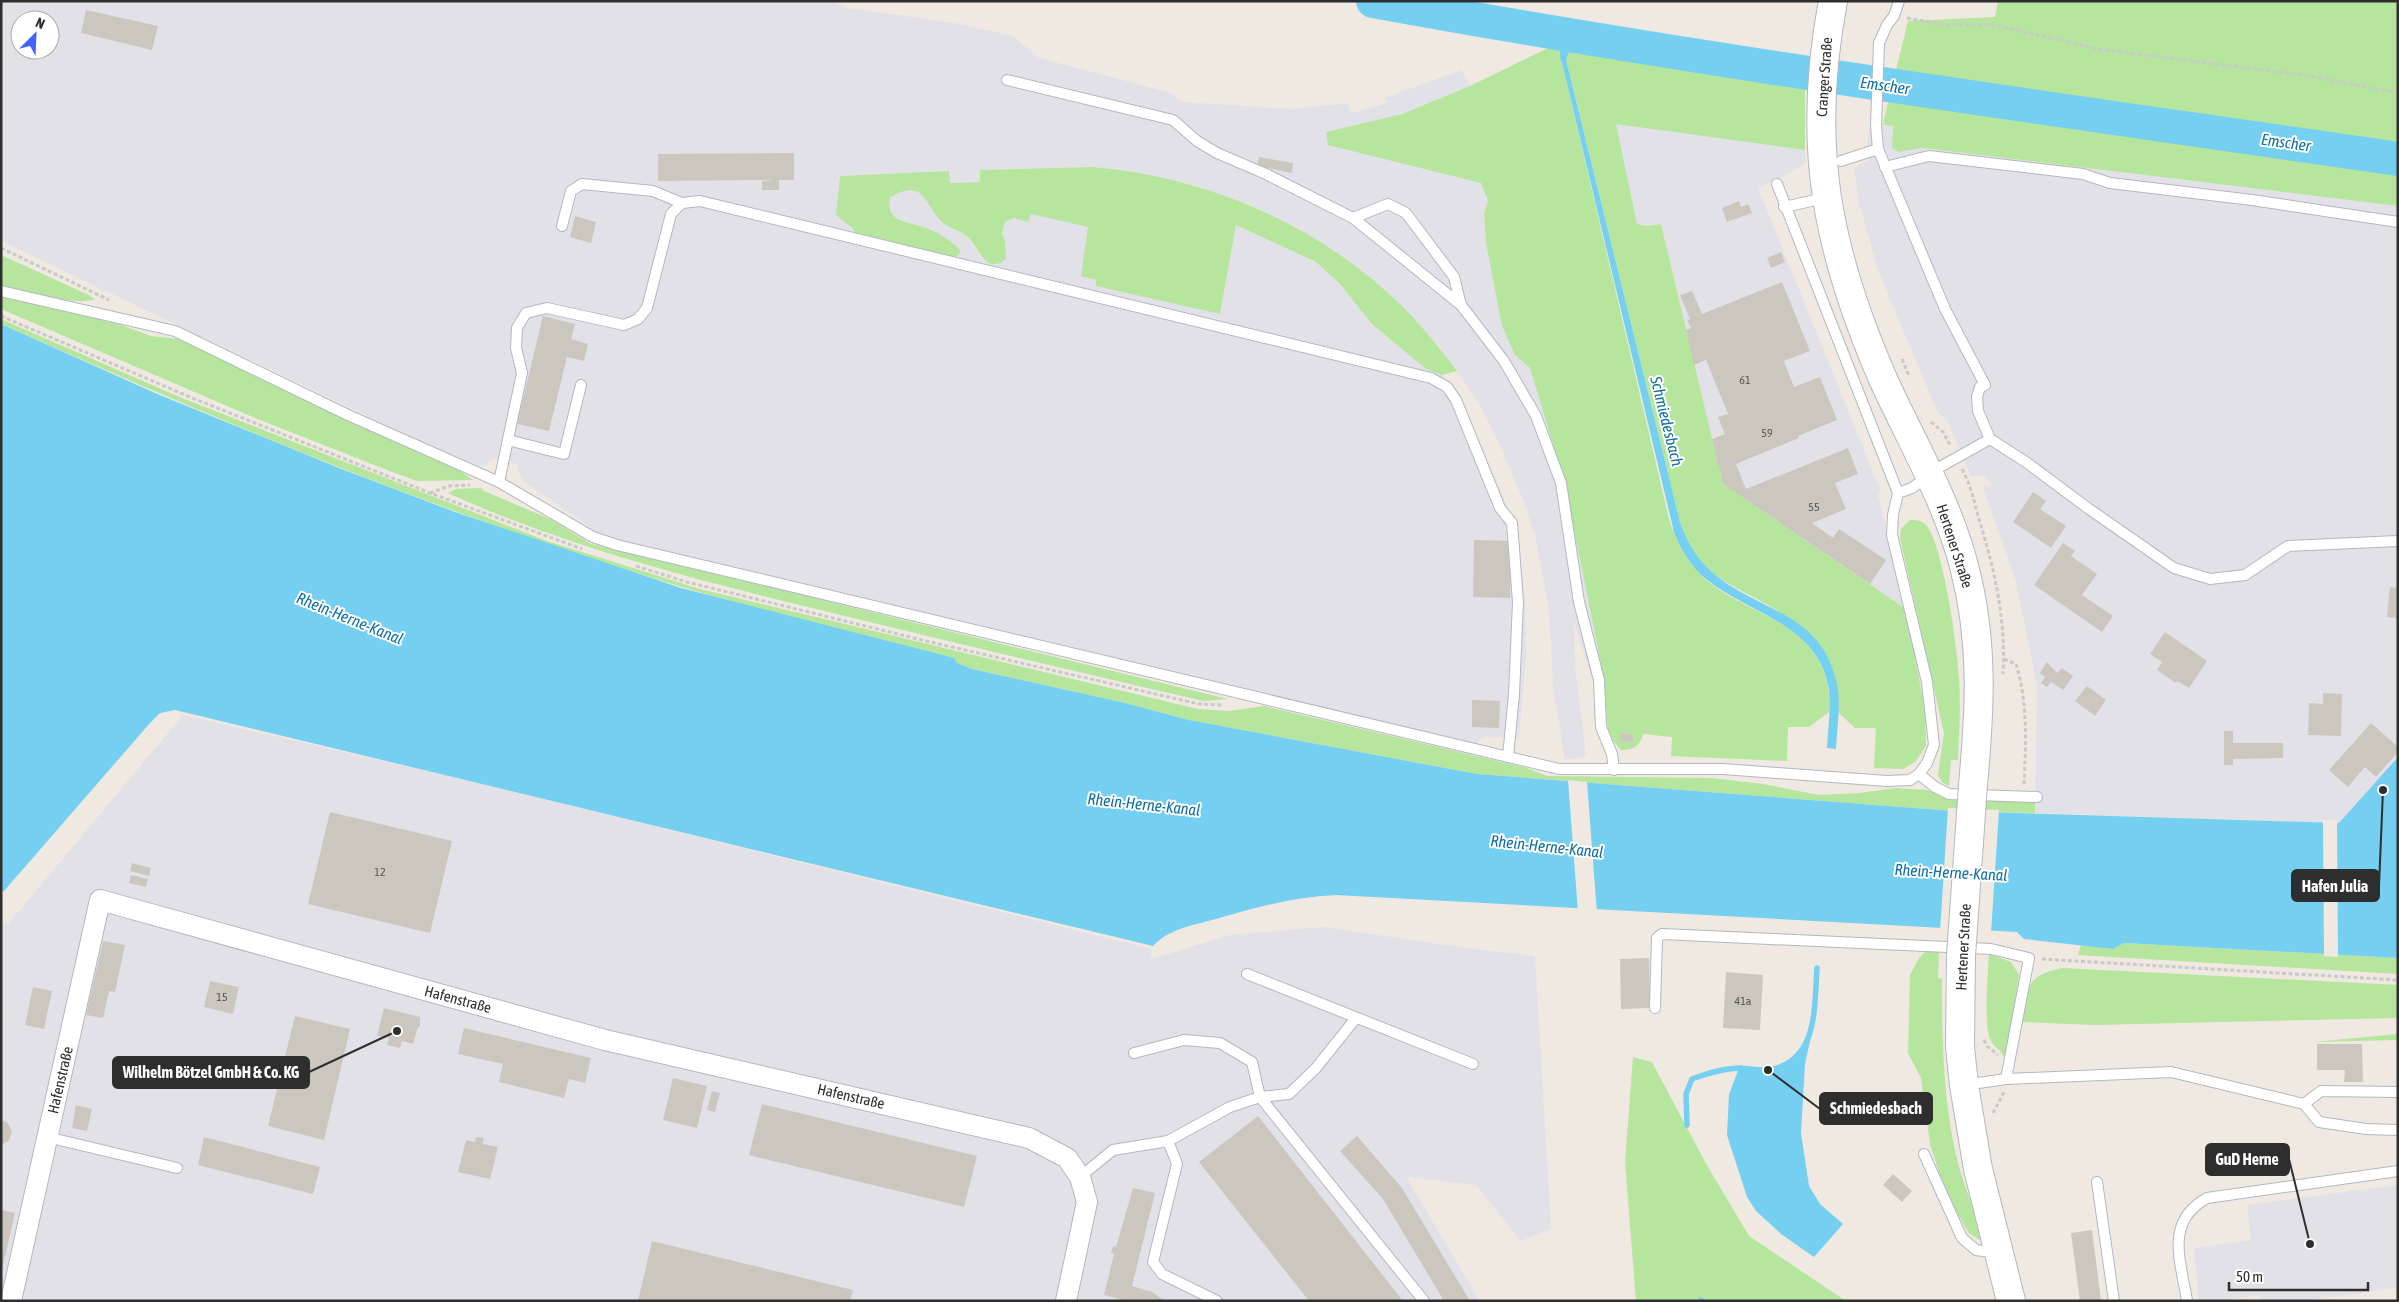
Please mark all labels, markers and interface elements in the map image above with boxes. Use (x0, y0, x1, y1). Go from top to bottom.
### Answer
north arrow (10, 10, 60, 60)
text: N (33, 14, 47, 32)
street label: Cranger Straße (1813, 36, 1835, 118)
water label: Emscher (1859, 73, 1912, 98)
water label: Emscher (2260, 130, 2313, 155)
water label: Schmiedesbach (1647, 373, 1687, 468)
house number: 61 (1739, 373, 1751, 387)
house number: 59 (1761, 426, 1773, 440)
house number: 55 (1808, 500, 1820, 514)
street label: Hertener Straße (1933, 502, 1977, 590)
water label: Rhein-Herne-Kanal (294, 588, 406, 648)
water label: Rhein-Herne-Kanal (1087, 789, 1201, 819)
water label: Rhein-Herne-Kanal (1490, 831, 1604, 861)
water label: Rhein-Herne-Kanal (1894, 860, 2008, 884)
house number: 12 (374, 865, 386, 879)
callout: Hafen Julia (2292, 870, 2379, 901)
text: Hafen Julia (2302, 877, 2368, 895)
street label: Hertener Straße (1952, 903, 1974, 991)
street label: Hafenstraße (423, 982, 493, 1016)
house number: 15 (216, 990, 228, 1004)
house number: 41a (1735, 994, 1751, 1008)
street label: Hafenstraße (44, 1045, 76, 1115)
callout: Wilhelm Bötzel GmbH & Co. KG (113, 1057, 309, 1088)
text: Wilhelm Bötzel GmbH & Co. KG (122, 1063, 300, 1081)
street label: Hafenstraße (816, 1080, 886, 1112)
callout: Schmiedesbach (1820, 1093, 1932, 1124)
text: Schmiedesbach (1830, 1099, 1922, 1117)
callout: GuD Herne (2206, 1144, 2289, 1175)
text: GuD Herne (2215, 1150, 2279, 1168)
scale bar (2229, 1260, 2368, 1292)
text: 50 m (2236, 1268, 2263, 1285)

